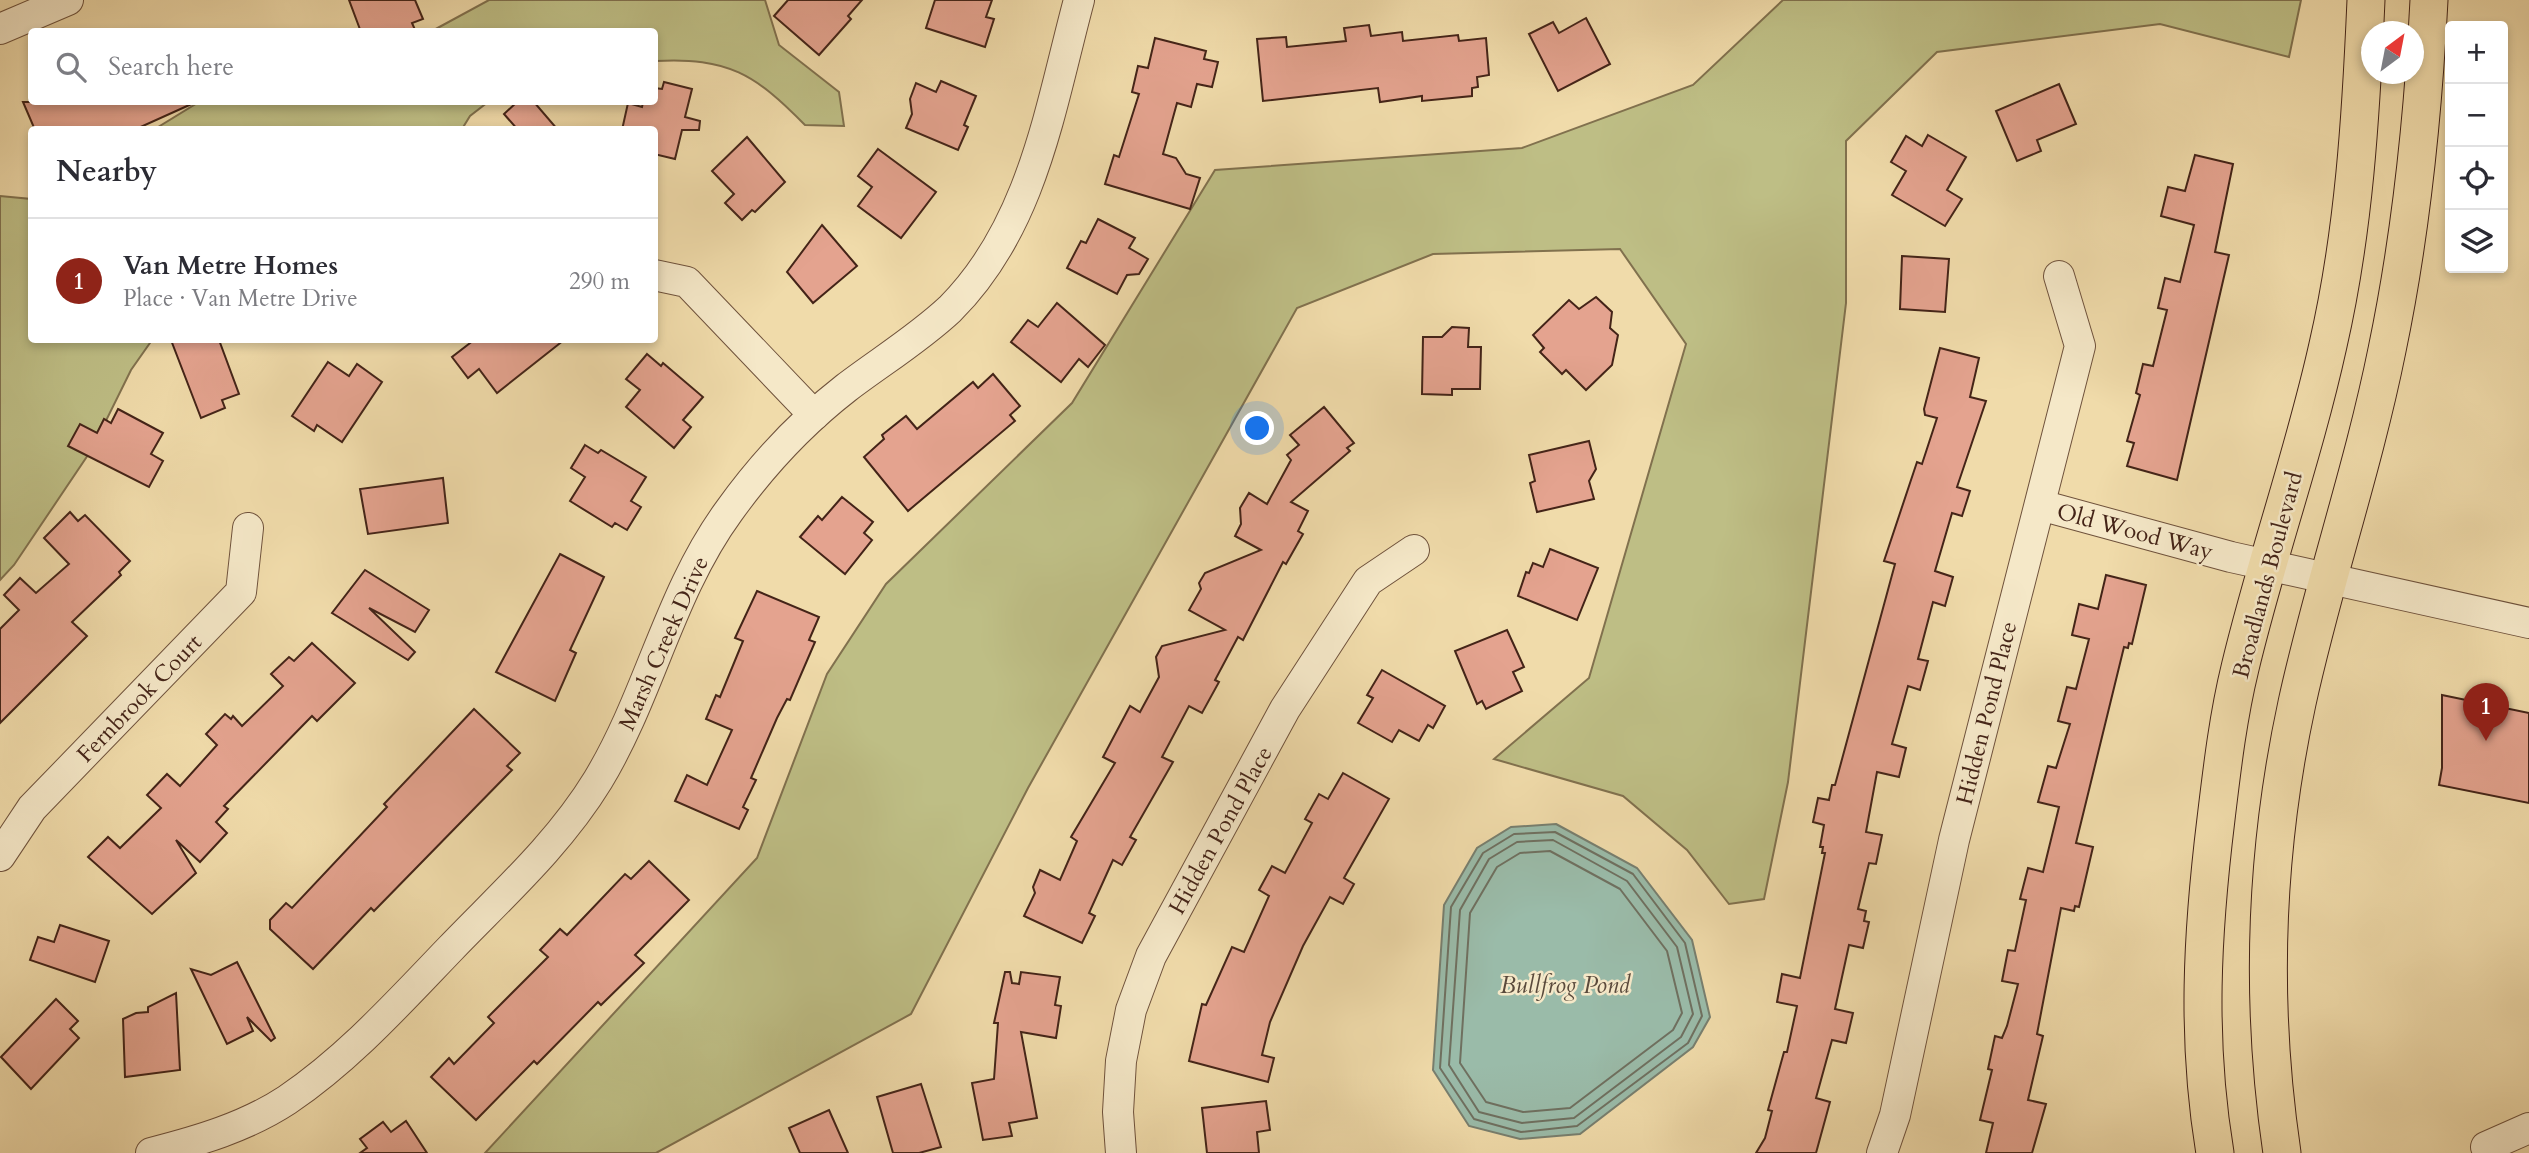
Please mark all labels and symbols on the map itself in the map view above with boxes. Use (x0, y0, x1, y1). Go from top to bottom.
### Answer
north arrow (2361, 21, 2424, 84)
your location (1240, 411, 1274, 445)
street label: Broadlands Boulevard (2225, 468, 2310, 682)
street label: Old Wood Way (2053, 496, 2216, 567)
street label: Marsh Creek Drive (611, 551, 716, 735)
street label: Hidden Pond Place (1949, 618, 2024, 808)
street label: Fernbrook Court (70, 627, 209, 769)
pin: 1 (2463, 683, 2509, 741)
street label: Hidden Pond Place (1161, 741, 1279, 920)
water label: Bullfrog Pond (1500, 969, 1632, 1002)

